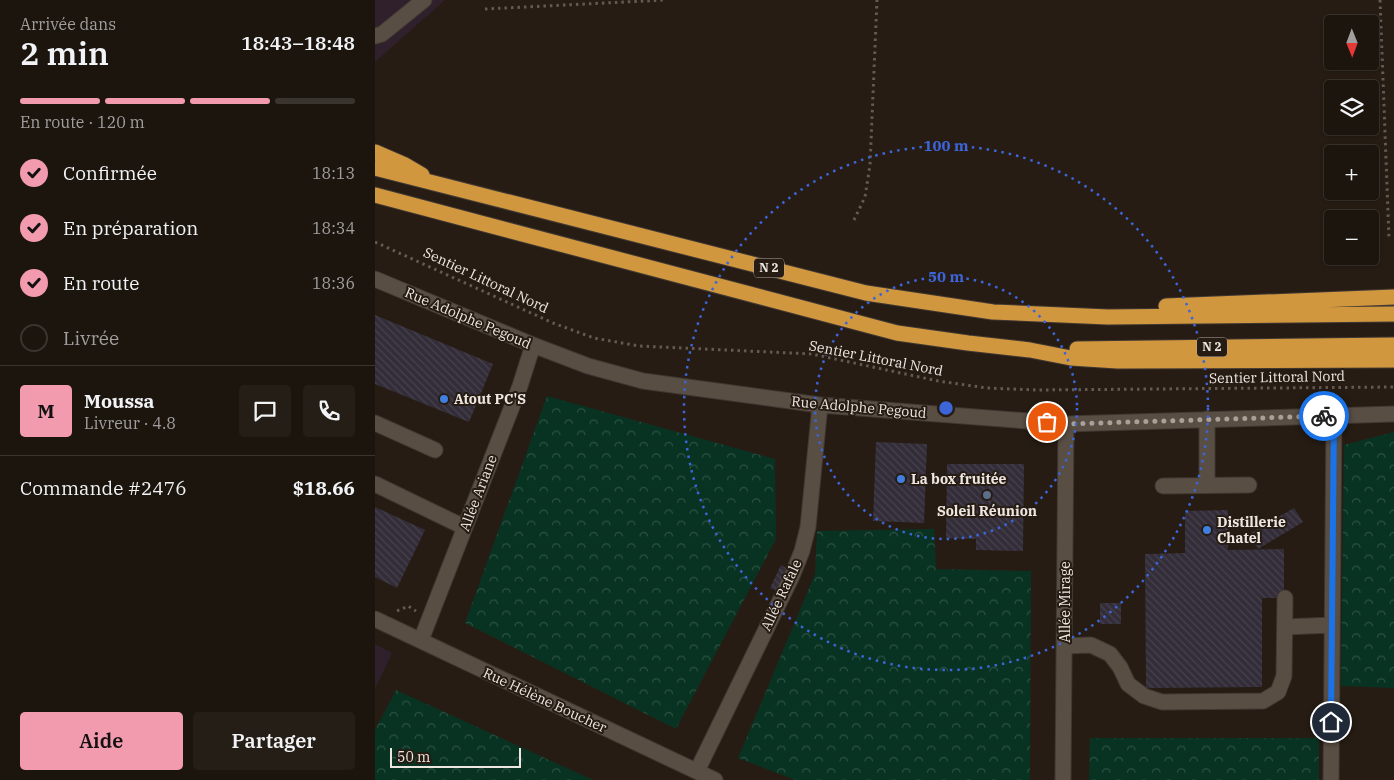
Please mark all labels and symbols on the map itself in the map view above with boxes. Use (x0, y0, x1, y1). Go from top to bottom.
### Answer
north arrow (1324, 15, 1379, 70)
text: 100 m (923, 136, 969, 155)
street label: Sentier Littoral Nord (421, 243, 552, 317)
road number: N 2 (754, 258, 784, 278)
text: 50 m (928, 267, 964, 286)
street label: Rue Adolphe Pegoud (402, 283, 534, 353)
street label: Sentier Littoral Nord (807, 336, 945, 380)
road number: N 2 (1197, 338, 1227, 357)
street label: Sentier Littoral Nord (1209, 367, 1346, 387)
place label: Atout PC'S (454, 390, 526, 408)
courier (1299, 391, 1349, 441)
street label: Rue Adolphe Pegoud (791, 392, 928, 422)
marker: Atout PC'S (438, 393, 450, 405)
centre of rings (937, 399, 955, 417)
pin (1026, 401, 1068, 443)
street label: Allée Ariane (455, 452, 501, 534)
place label: La box fruitée (911, 470, 1007, 488)
marker: La box fruitée (895, 473, 907, 485)
marker: Soleil Réunion (981, 489, 993, 501)
place label: Soleil Réunion (937, 502, 1037, 520)
place label: Distillerie Chatel (1217, 513, 1286, 547)
marker: Distillerie Chatel (1201, 524, 1213, 536)
street label: Allée Rafale (757, 556, 805, 634)
street label: Allée Mirage (1056, 561, 1074, 643)
street label: Rue Hélène Boucher (480, 663, 610, 737)
pin (1310, 701, 1352, 743)
scale bar (390, 745, 521, 768)

